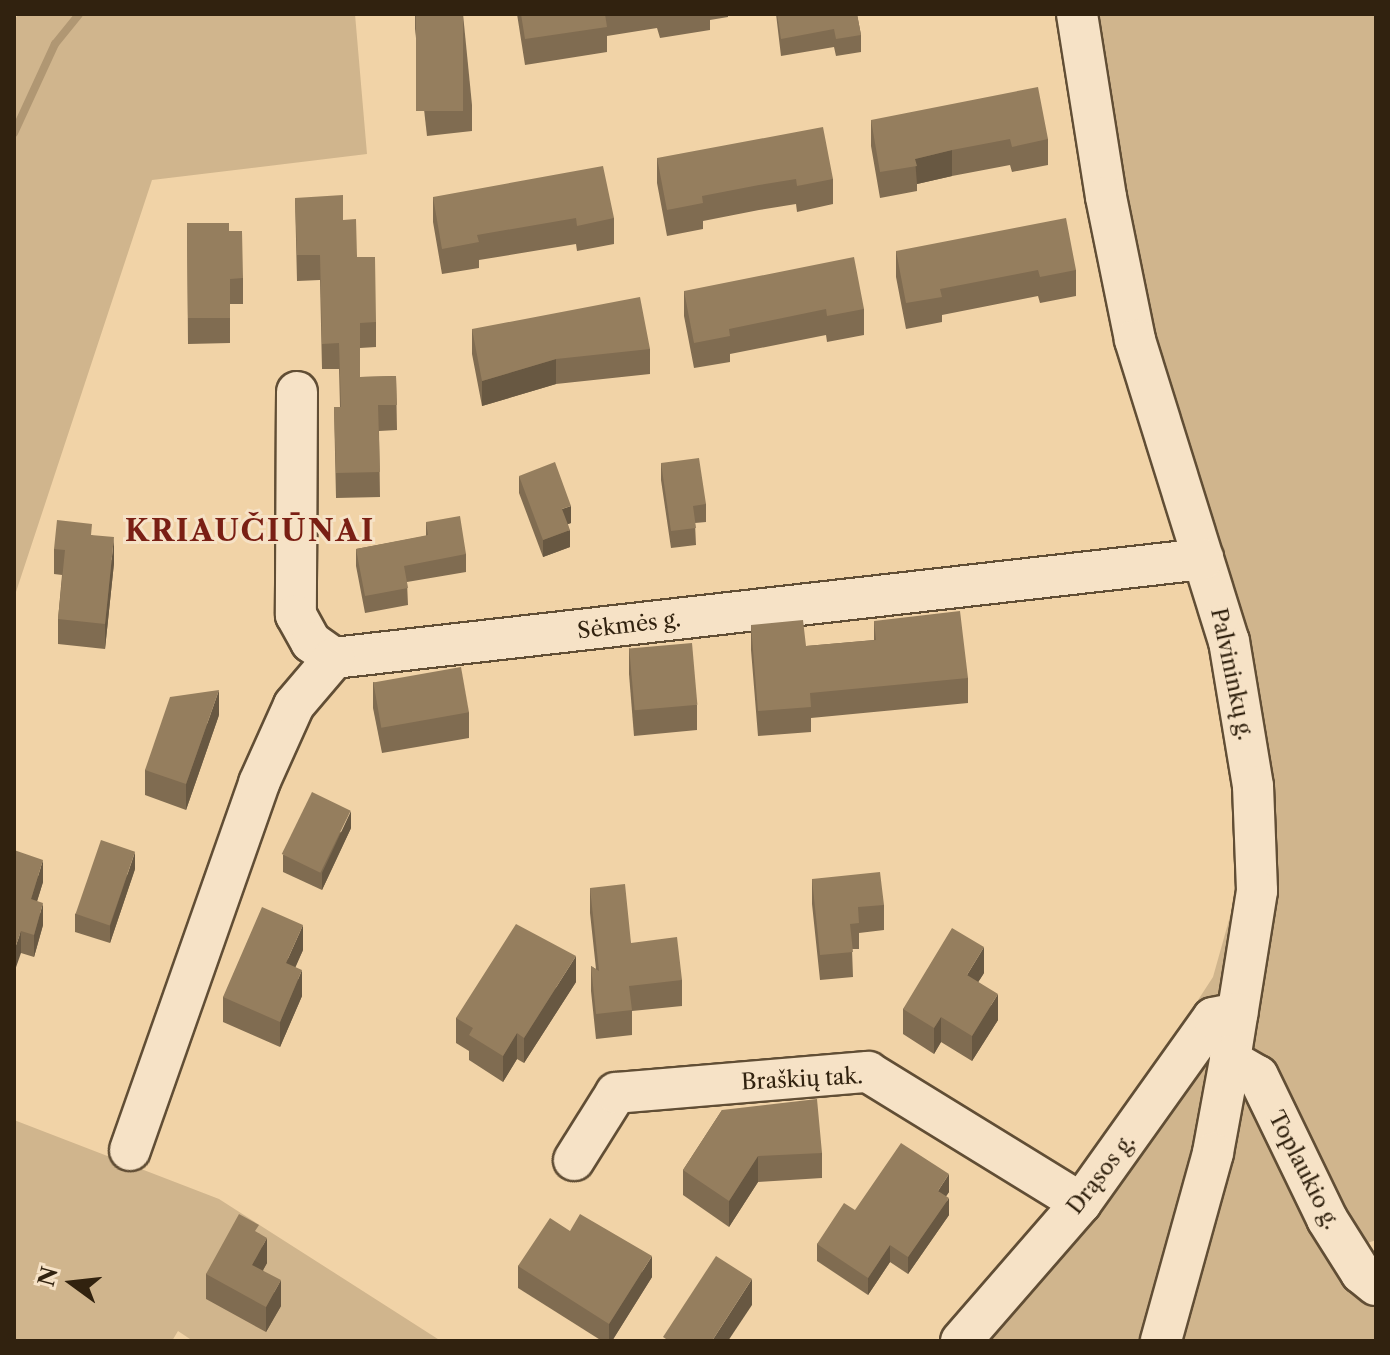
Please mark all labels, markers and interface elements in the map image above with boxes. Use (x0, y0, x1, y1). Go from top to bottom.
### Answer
district label: KRIAUČIŪNAI (125, 513, 375, 549)
street label: Sėkmės g. (576, 606, 682, 644)
street label: Palvininkų g. (1205, 606, 1259, 742)
street label: Braškių tak. (740, 1063, 864, 1095)
street label: Toplaukio g. (1263, 1106, 1345, 1234)
street label: Drąsos g. (1062, 1129, 1140, 1219)
north arrow (32, 1243, 112, 1323)
text: N (33, 1264, 64, 1289)

